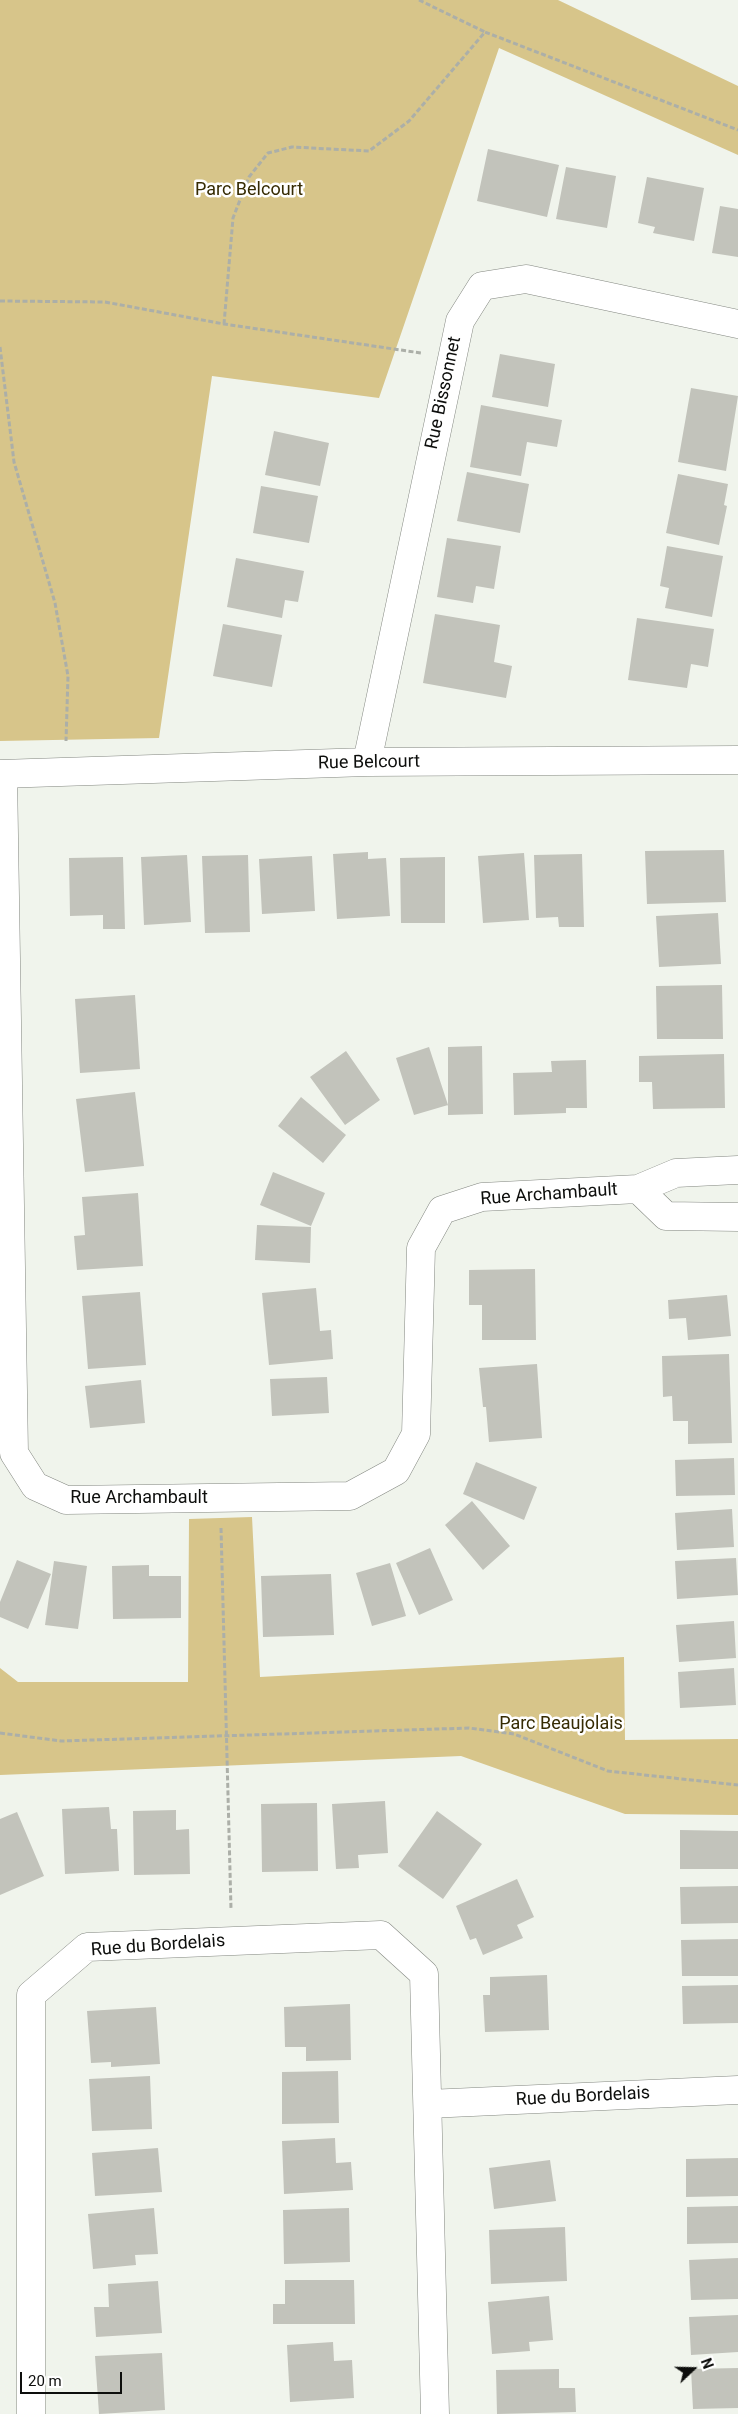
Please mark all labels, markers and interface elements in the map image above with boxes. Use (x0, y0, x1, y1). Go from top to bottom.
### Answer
park label: Parc Belcourt (195, 179, 303, 201)
street label: Rue Bissonnet (422, 335, 466, 451)
street label: Rue Belcourt (318, 751, 420, 775)
street label: Rue Archambault (480, 1179, 618, 1211)
street label: Rue Archambault (70, 1487, 208, 1509)
park label: Parc Beaujolais (499, 1713, 623, 1735)
street label: Rue du Bordelais (90, 1931, 226, 1961)
street label: Rue du Bordelais (515, 2083, 651, 2111)
north arrow (668, 2344, 718, 2394)
text: N (698, 2356, 716, 2371)
scale bar (22, 2362, 125, 2394)
text: 20 m (28, 2372, 62, 2390)

